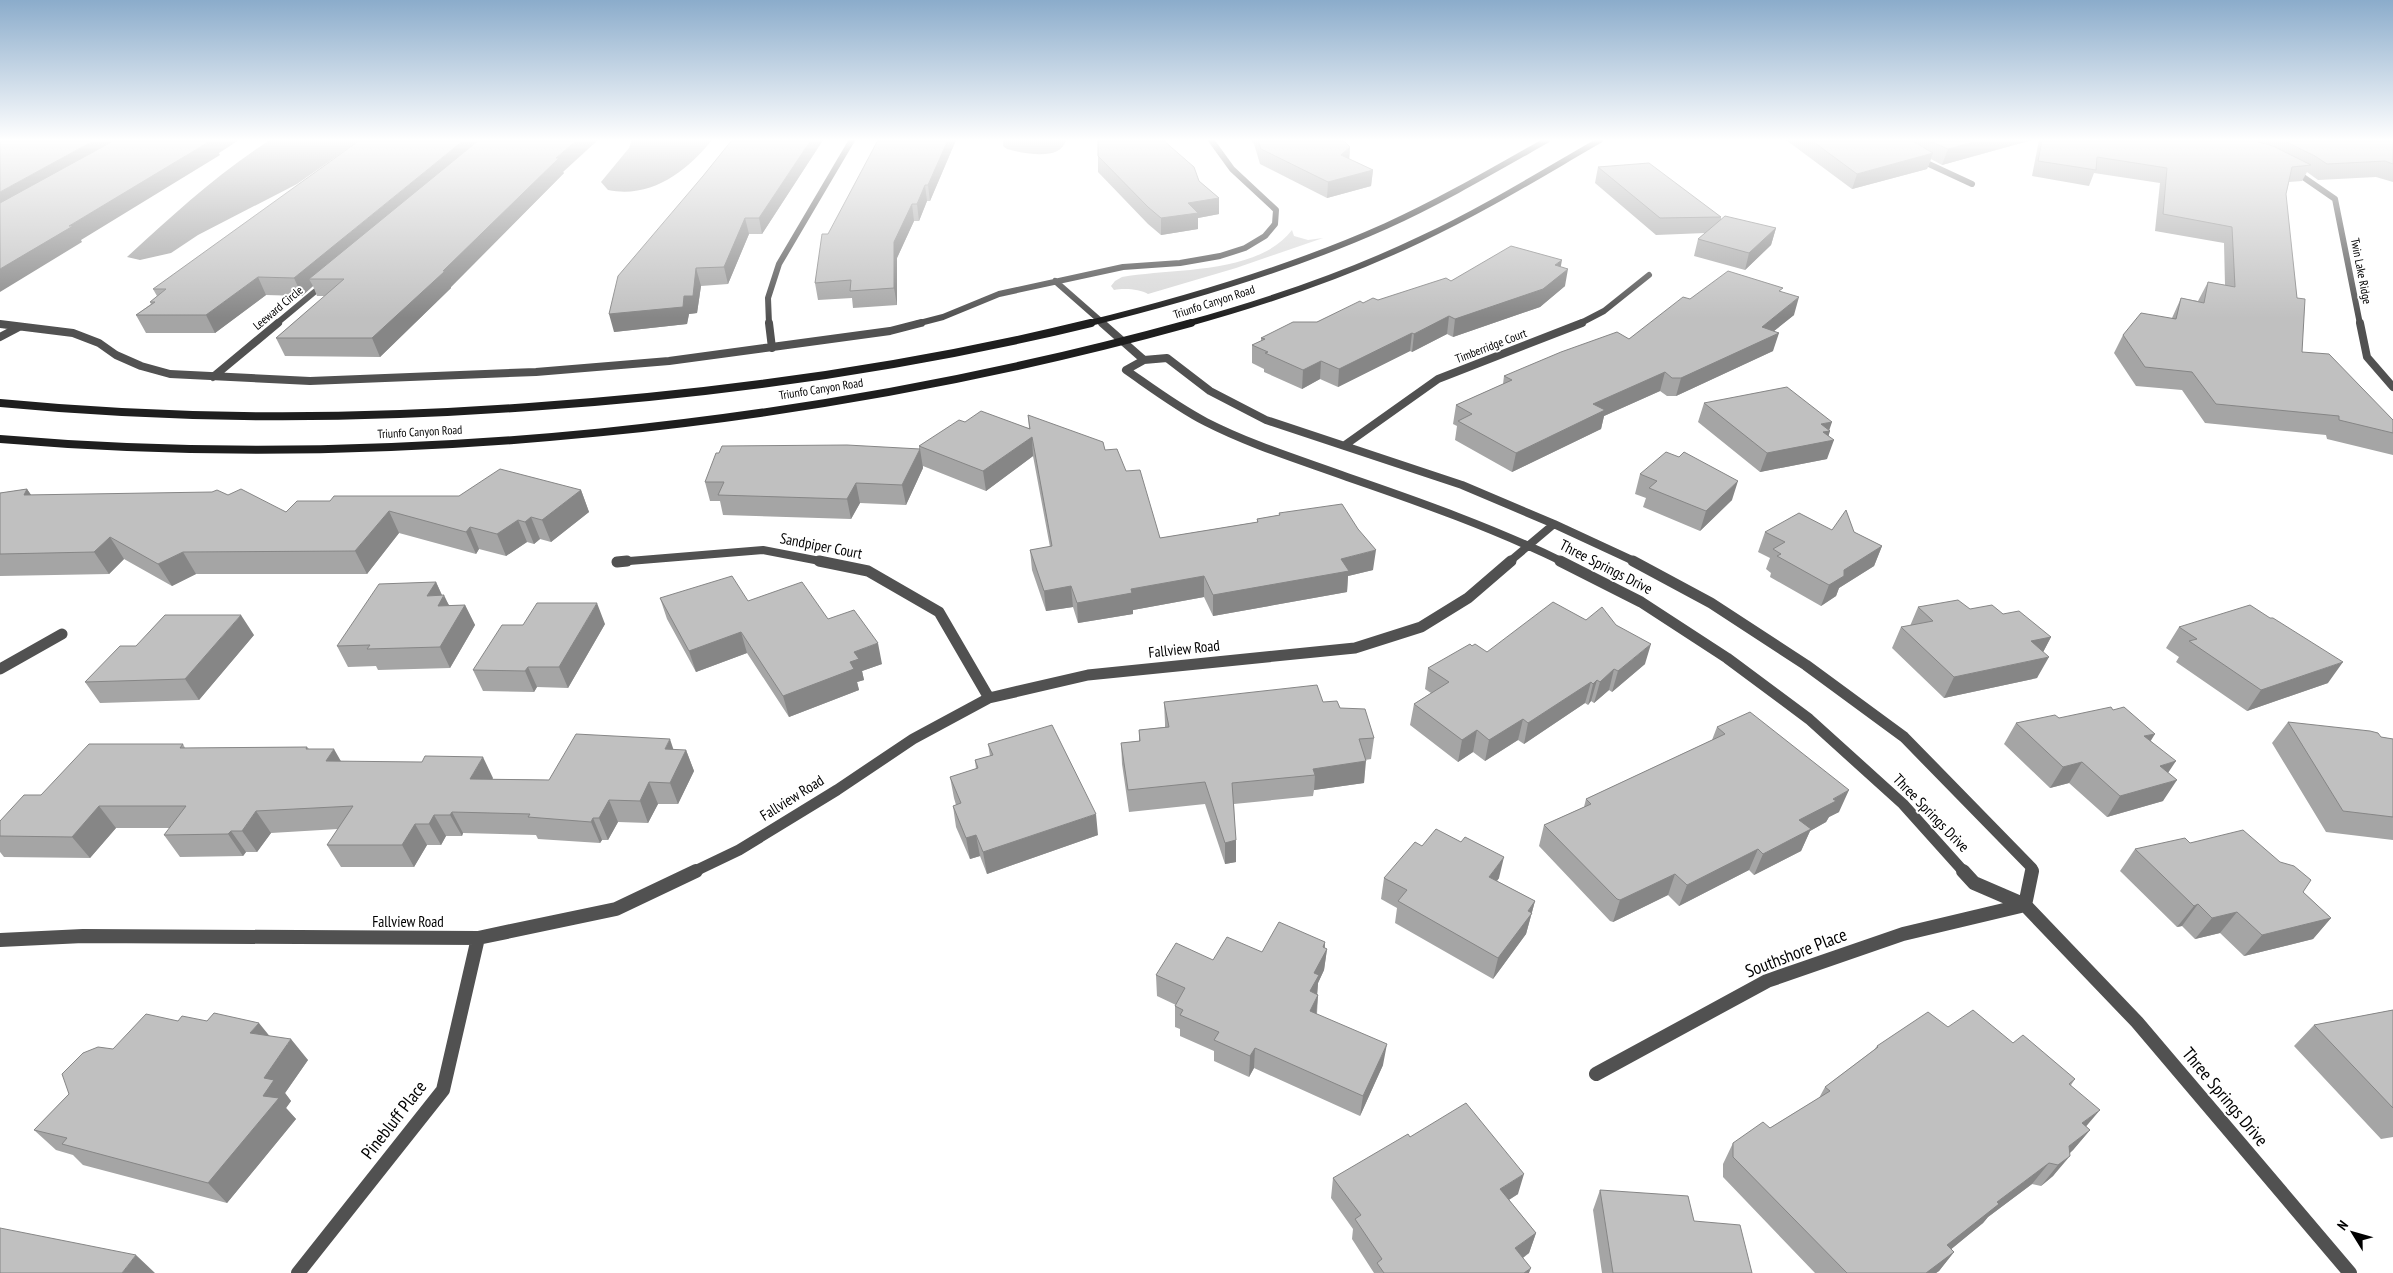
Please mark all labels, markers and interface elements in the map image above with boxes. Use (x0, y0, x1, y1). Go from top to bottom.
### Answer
street label: Twin Lake Ridge (2348, 237, 2375, 305)
street label: Triunfo Canyon Road (1171, 281, 1257, 322)
street label: Leeward Circle (250, 282, 306, 333)
street label: Timberridge Court (1453, 325, 1529, 366)
street label: Triunfo Canyon Road (778, 374, 864, 403)
street label: Triunfo Canyon Road (377, 422, 463, 441)
street label: Sandpiper Court (778, 528, 864, 563)
street label: Three Springs Drive (1557, 535, 1656, 598)
street label: Fallview Road (1147, 635, 1221, 662)
street label: Three Springs Drive (1889, 769, 1974, 856)
street label: Fallview Road (756, 771, 827, 825)
street label: Fallview Road (372, 912, 444, 931)
street label: Southshore Place (1742, 923, 1850, 982)
street label: Three Springs Drive (2177, 1043, 2273, 1151)
street label: Pinebluff Place (356, 1076, 431, 1164)
north arrow (2328, 1208, 2378, 1258)
text: N (2333, 1217, 2352, 1234)

